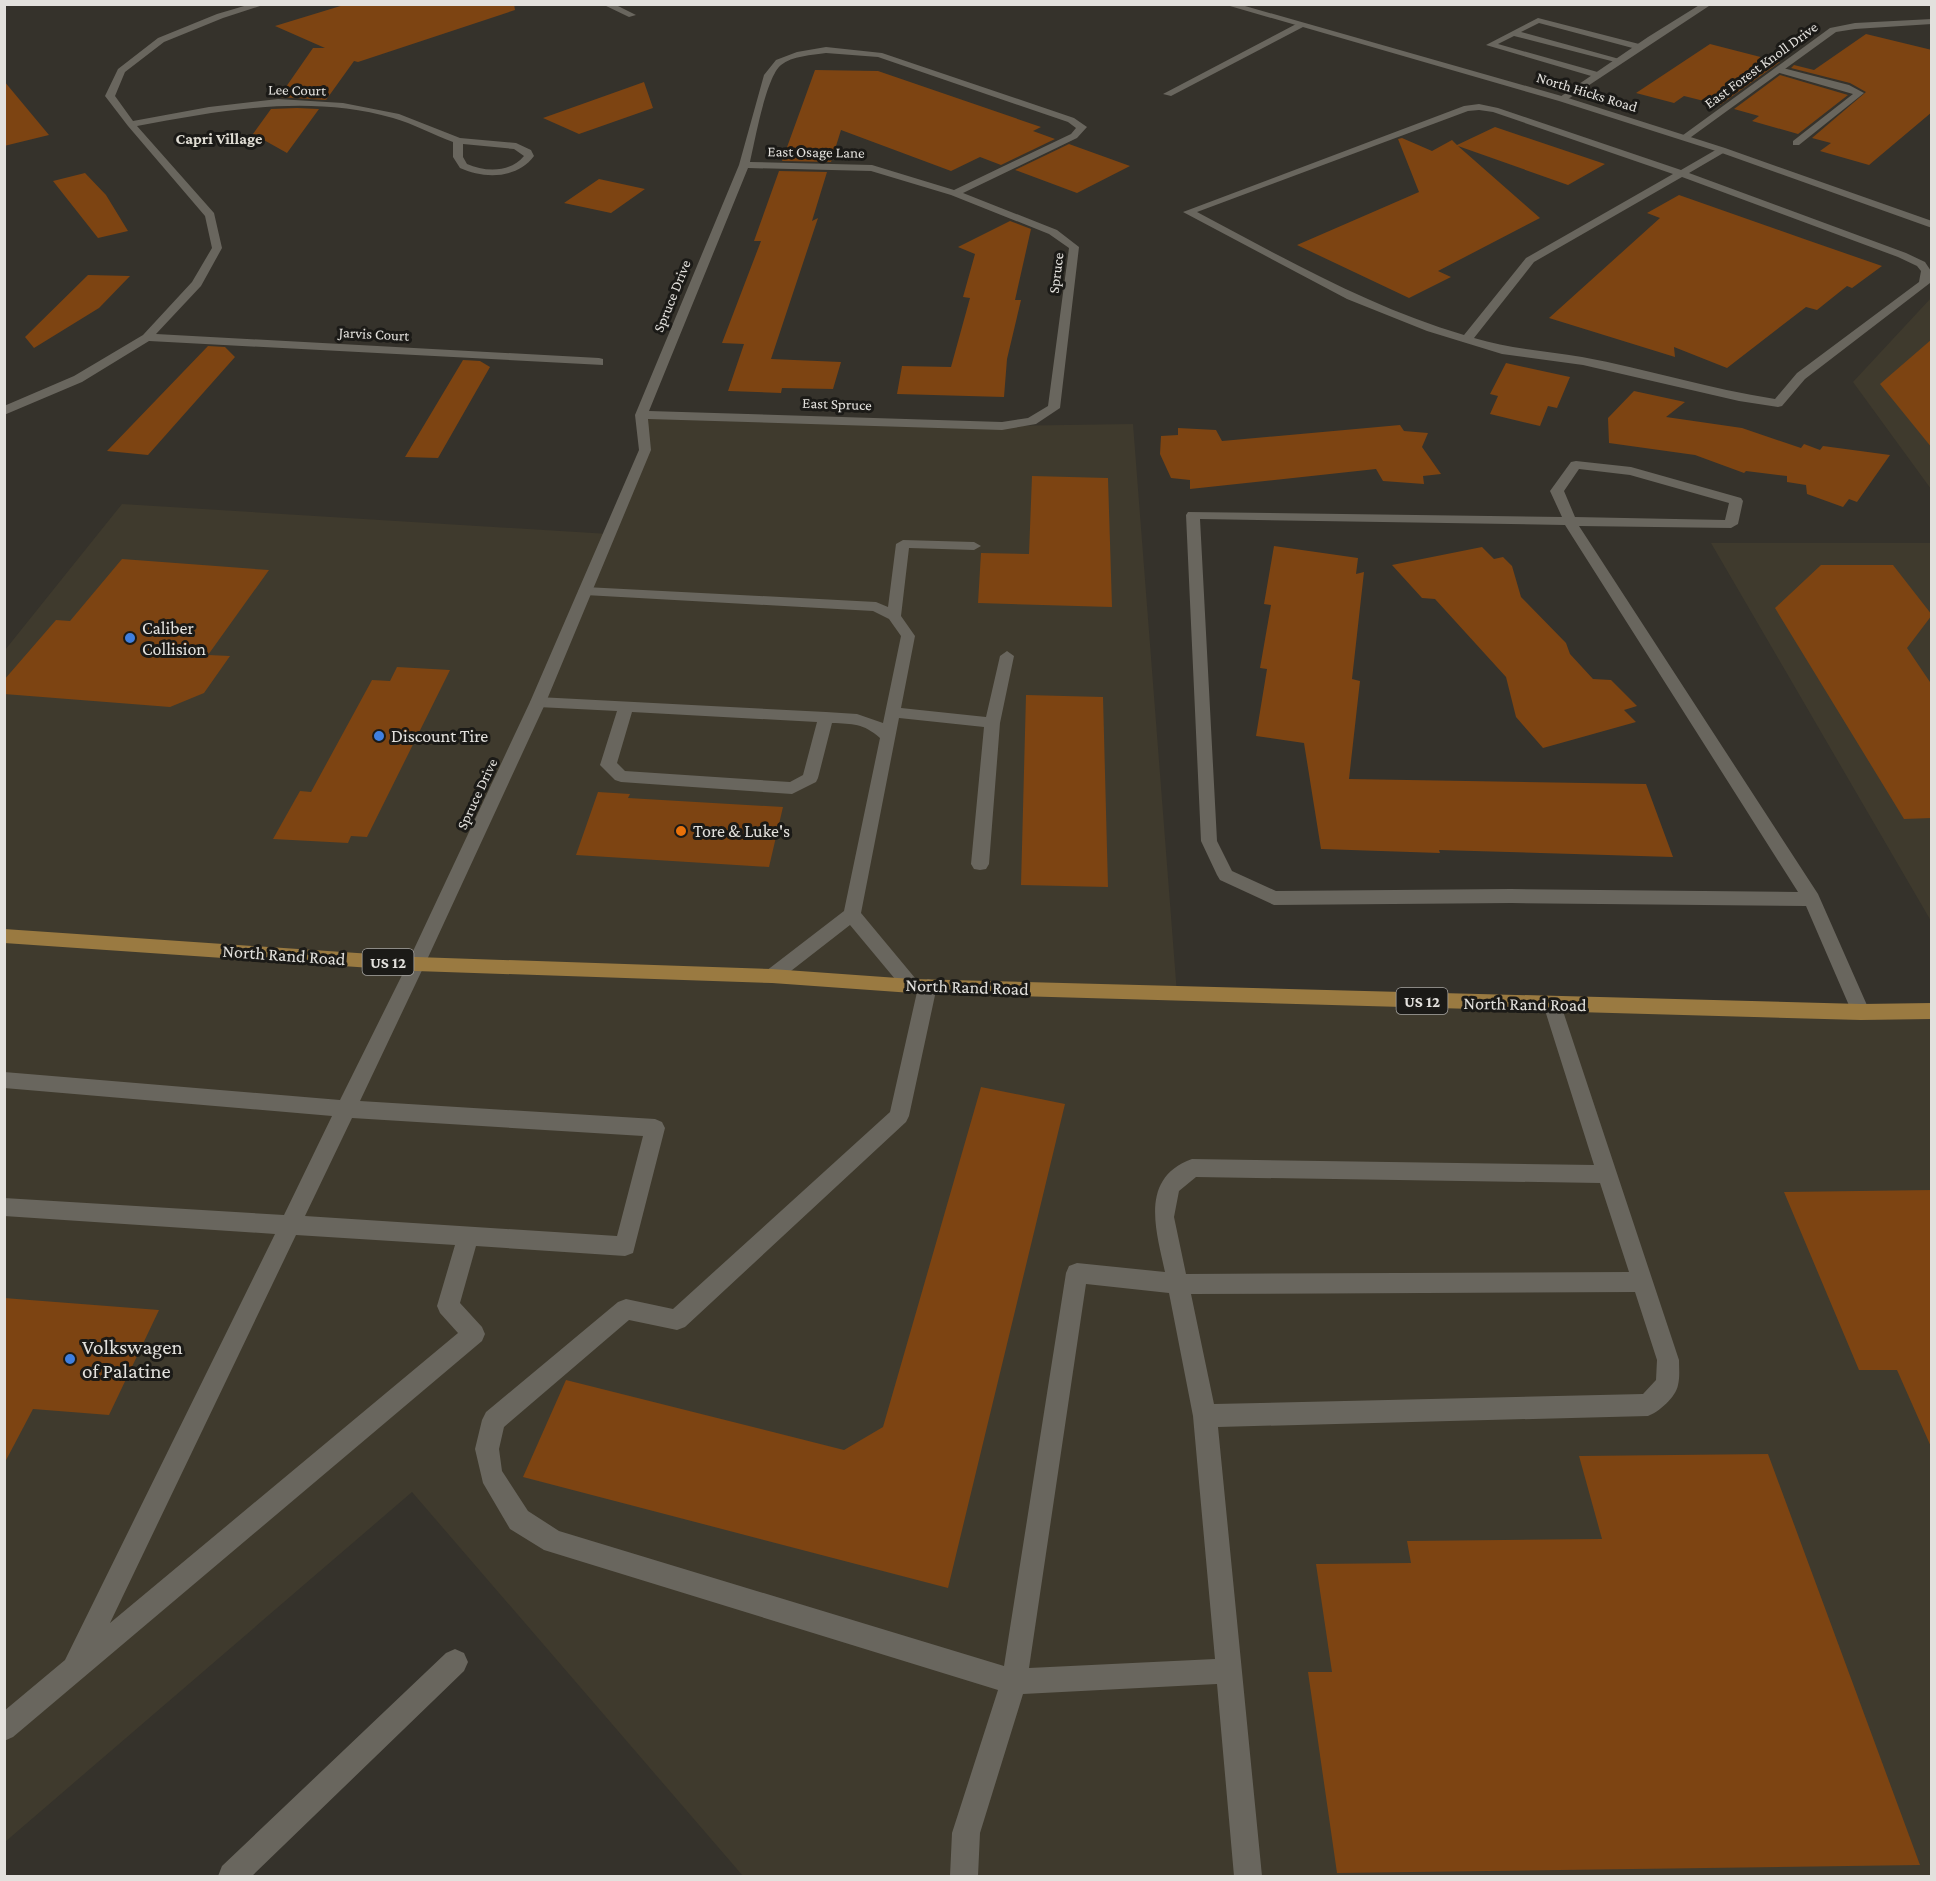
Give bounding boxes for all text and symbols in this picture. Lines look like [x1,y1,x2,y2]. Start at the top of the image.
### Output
street label: East Forest Knoll Drive [1701,18,1821,111]
street label: North Hicks Road [1535,69,1639,115]
street label: Lee Court [268,81,327,99]
district label: Capri Village [176,130,263,147]
street label: East Osage Lane [767,143,865,162]
street label: Spruce [1046,251,1067,294]
street label: Spruce Drive [650,257,695,335]
street label: Jarvis Court [336,324,411,345]
street label: East Spruce [802,395,872,414]
place label: Caliber Collision [142,618,206,659]
marker: Caliber Collision [123,631,137,645]
place label: Discount Tire [391,726,488,746]
marker: Discount Tire [372,729,386,743]
street label: Spruce Drive [454,756,501,832]
place label: Tore & Luke's [693,821,790,841]
marker: Tore & Luke's [674,824,688,838]
street label: North Rand Road [222,941,347,969]
road number: US 12 [362,949,414,975]
street label: North Rand Road [905,975,1029,999]
road number: US 12 [1396,988,1448,1014]
street label: North Rand Road [1463,993,1587,1015]
place label: Volkswagen of Palatine [82,1335,183,1383]
marker: Volkswagen of Palatine [63,1352,77,1366]

